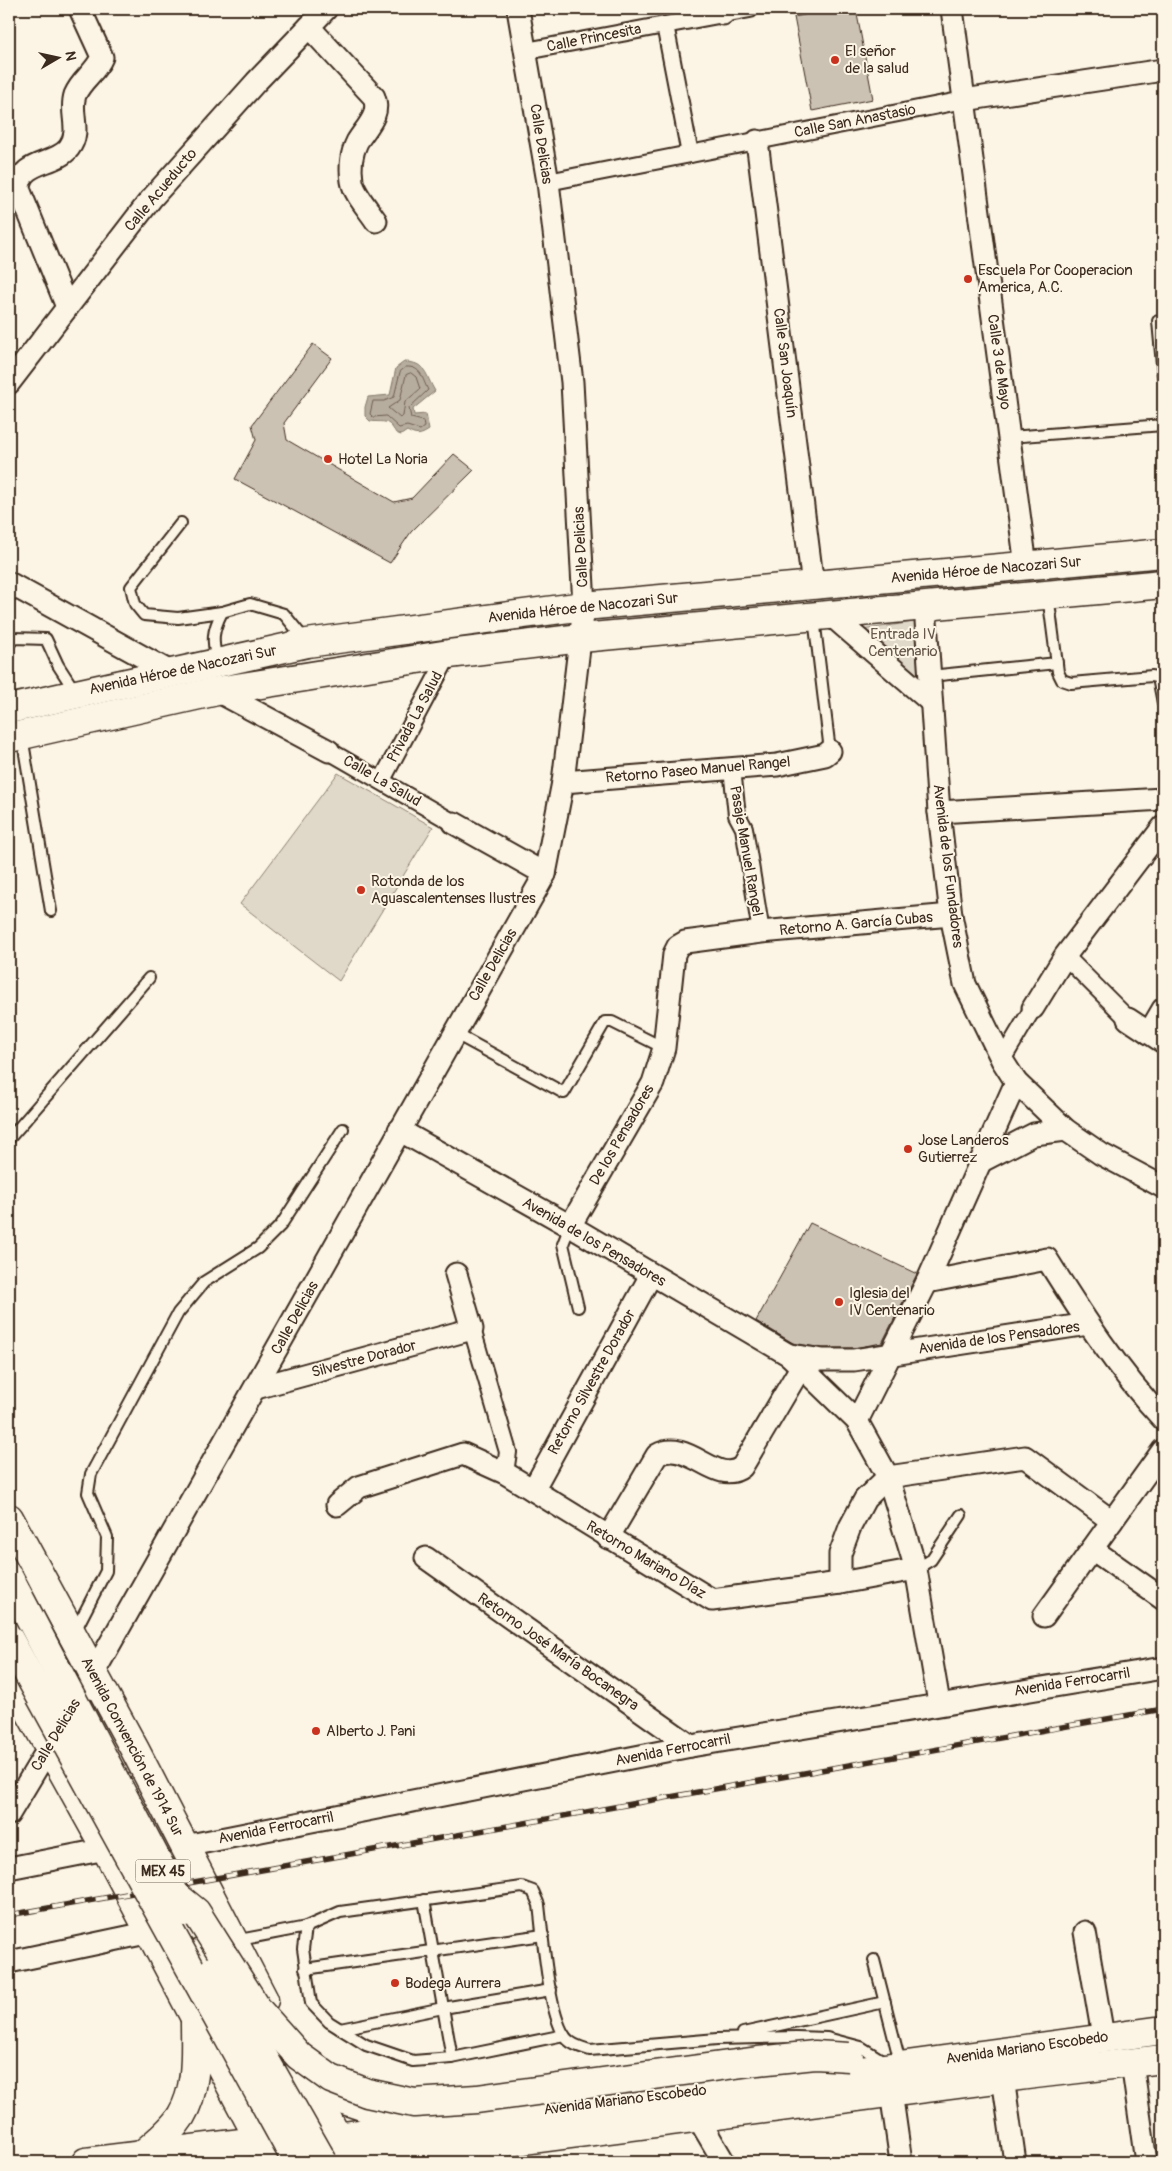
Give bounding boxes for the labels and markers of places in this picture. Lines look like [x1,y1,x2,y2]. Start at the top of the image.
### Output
place label: El señor de la salud [845,42,909,78]
marker: El señor de la salud [829,54,841,66]
place label: Escuela Por Cooperacion America, A.C. [978,261,1133,297]
marker: Escuela Por Cooperacion America, A.C. [962,273,974,285]
place label: Hotel La Noria [338,450,428,469]
marker: Hotel La Noria [322,453,334,465]
place label: Rotonda de los Aguascalentenses Ilustres [371,872,536,908]
marker: Rotonda de los Aguascalentenses Ilustres [355,884,367,896]
place label: Jose Landeros Gutierrez [918,1131,1009,1167]
marker: Jose Landeros Gutierrez [902,1143,914,1155]
place label: Iglesia del IV Centenario [849,1284,935,1320]
marker: Iglesia del IV Centenario [833,1296,845,1308]
place label: Alberto J. Pani [326,1722,415,1741]
marker: Alberto J. Pani [310,1725,322,1737]
place label: Bodega Aurrera [405,1974,501,1993]
marker: Bodega Aurrera [389,1977,401,1989]

